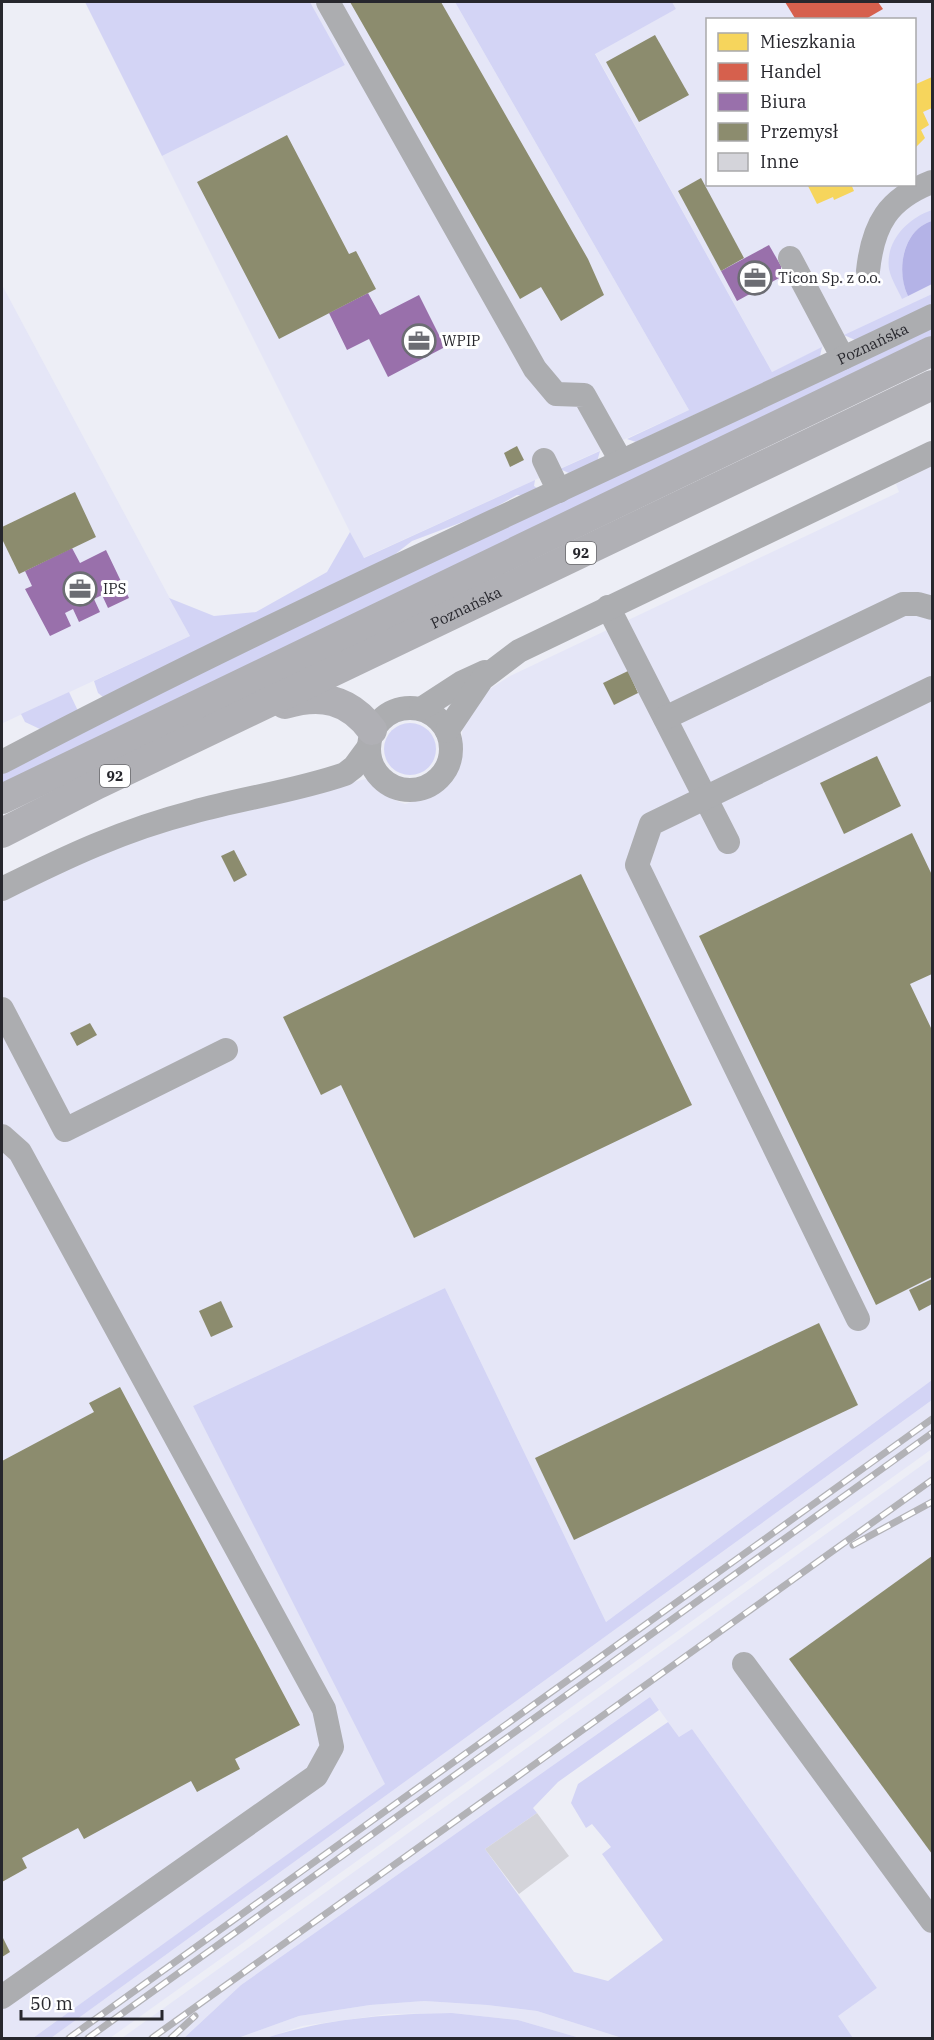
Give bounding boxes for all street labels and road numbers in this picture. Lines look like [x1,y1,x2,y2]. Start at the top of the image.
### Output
street label: Poznańska [834,319,911,369]
road number: 92 [566,542,596,564]
street label: Poznańska [427,582,505,632]
road number: 92 [100,765,130,787]

